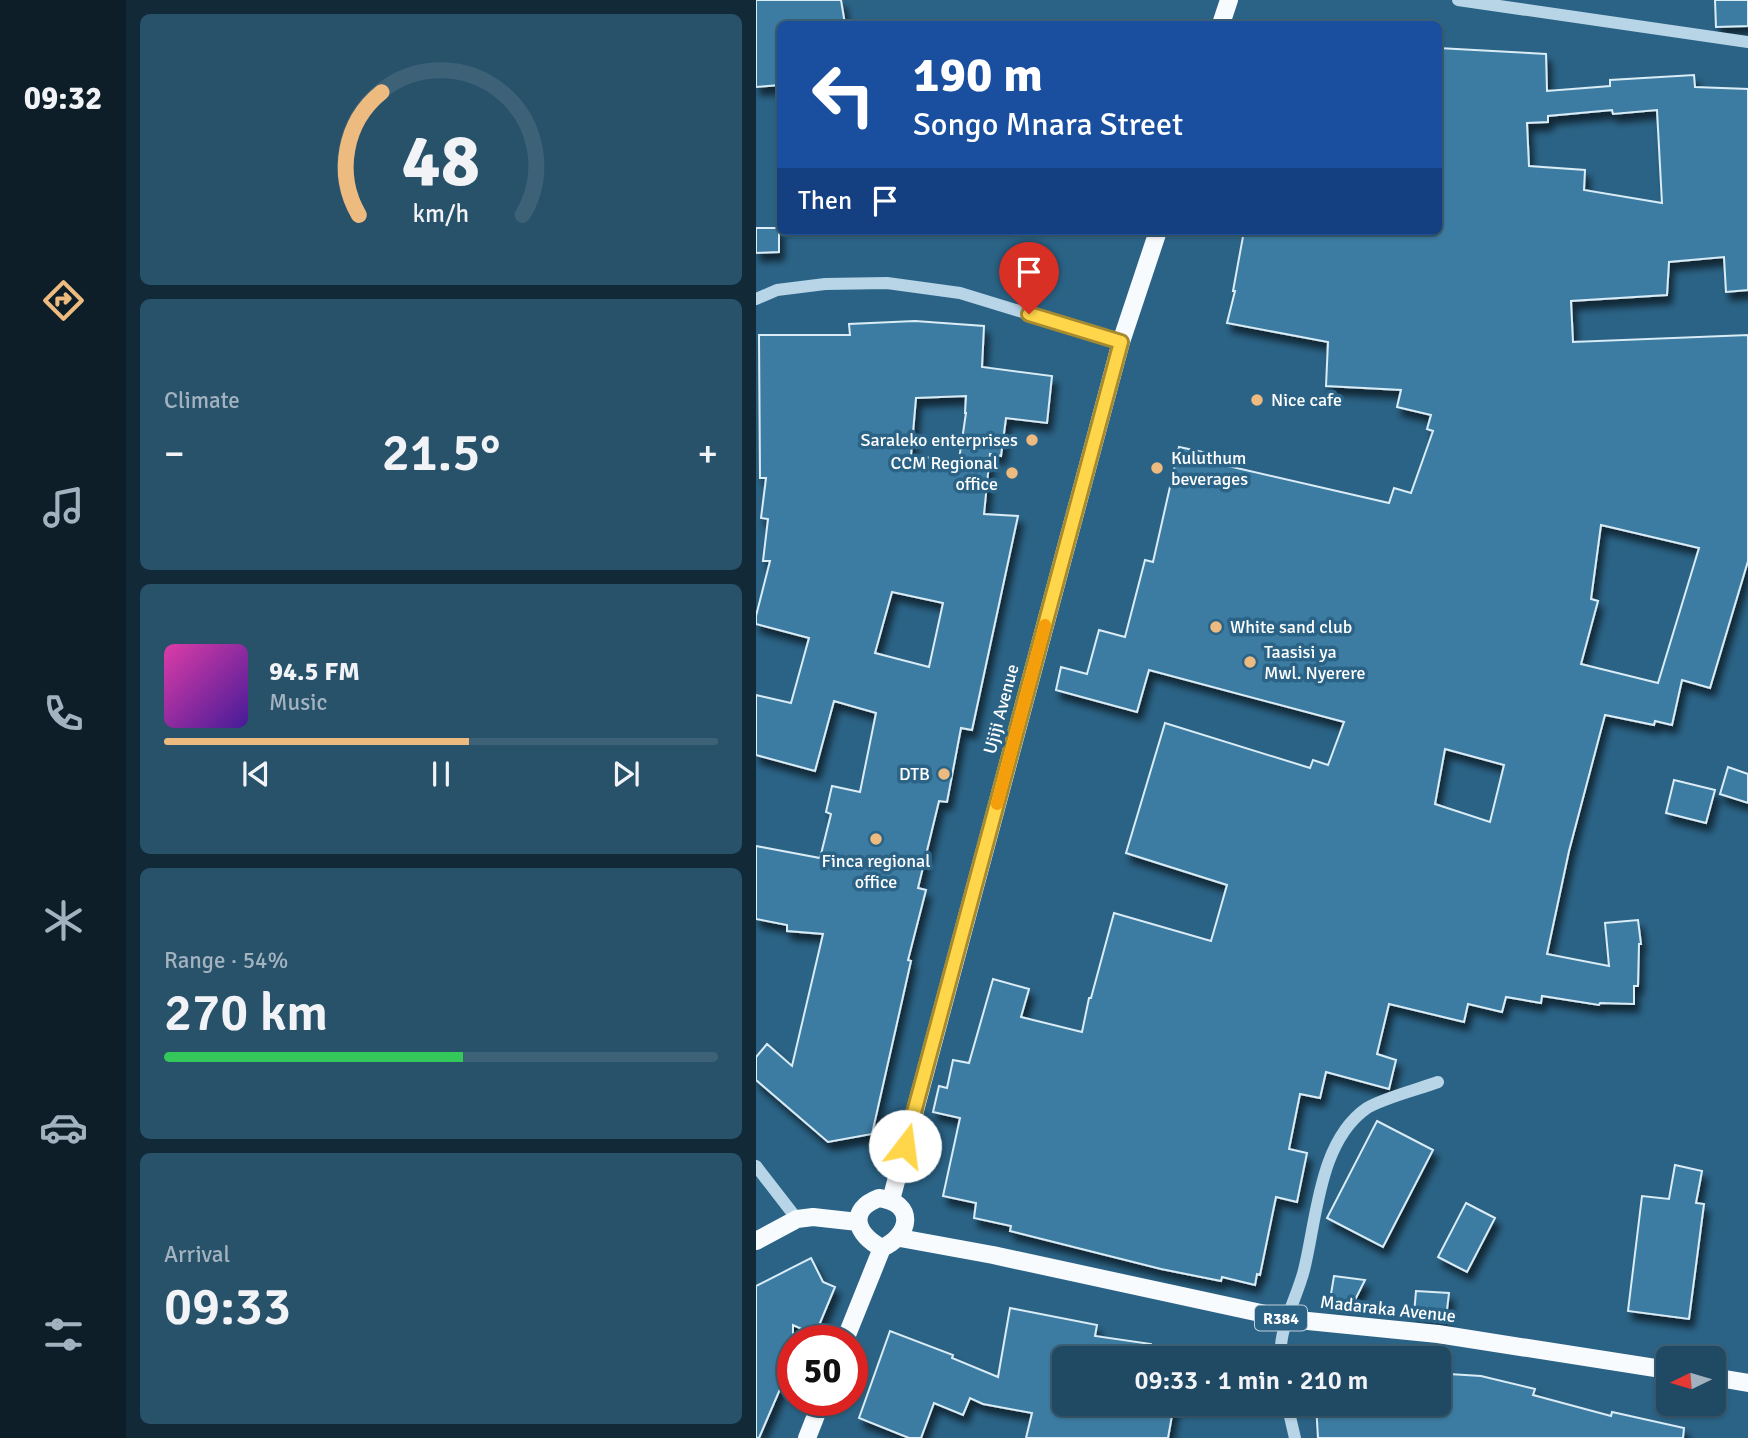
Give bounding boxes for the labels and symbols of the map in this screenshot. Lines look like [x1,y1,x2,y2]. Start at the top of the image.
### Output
pin [999,242,1059,314]
place label: Nice cafe [1271,389,1342,411]
marker: Nice cafe [1249,392,1265,408]
place label: Saraleko enterprises [860,429,1018,451]
marker: Saraleko enterprises [1024,432,1040,448]
place label: Kuluthum beverages [1171,447,1248,490]
place label: CCM Regional office [890,452,998,495]
marker: Kuluthum beverages [1149,460,1165,476]
marker: CCM Regional office [1004,465,1020,481]
place label: White sand club [1230,616,1352,638]
marker: White sand club [1208,619,1224,635]
place label: Taasisi ya Mwl. Nyerere [1264,641,1366,684]
marker: Taasisi ya Mwl. Nyerere [1242,654,1258,670]
street label: Ujiji Avenue [978,662,1024,756]
place label: DTB [899,763,930,785]
marker: DTB [936,766,952,782]
marker: Finca regional office [868,831,884,847]
place label: Finca regional office [822,850,930,893]
position arrow [868,1109,942,1183]
street label: Madaraka Avenue [1319,1291,1457,1327]
road number: R384 [1255,1306,1307,1330]
speed limit sign: 50 [777,1325,868,1416]
north arrow [1656,1346,1726,1416]

